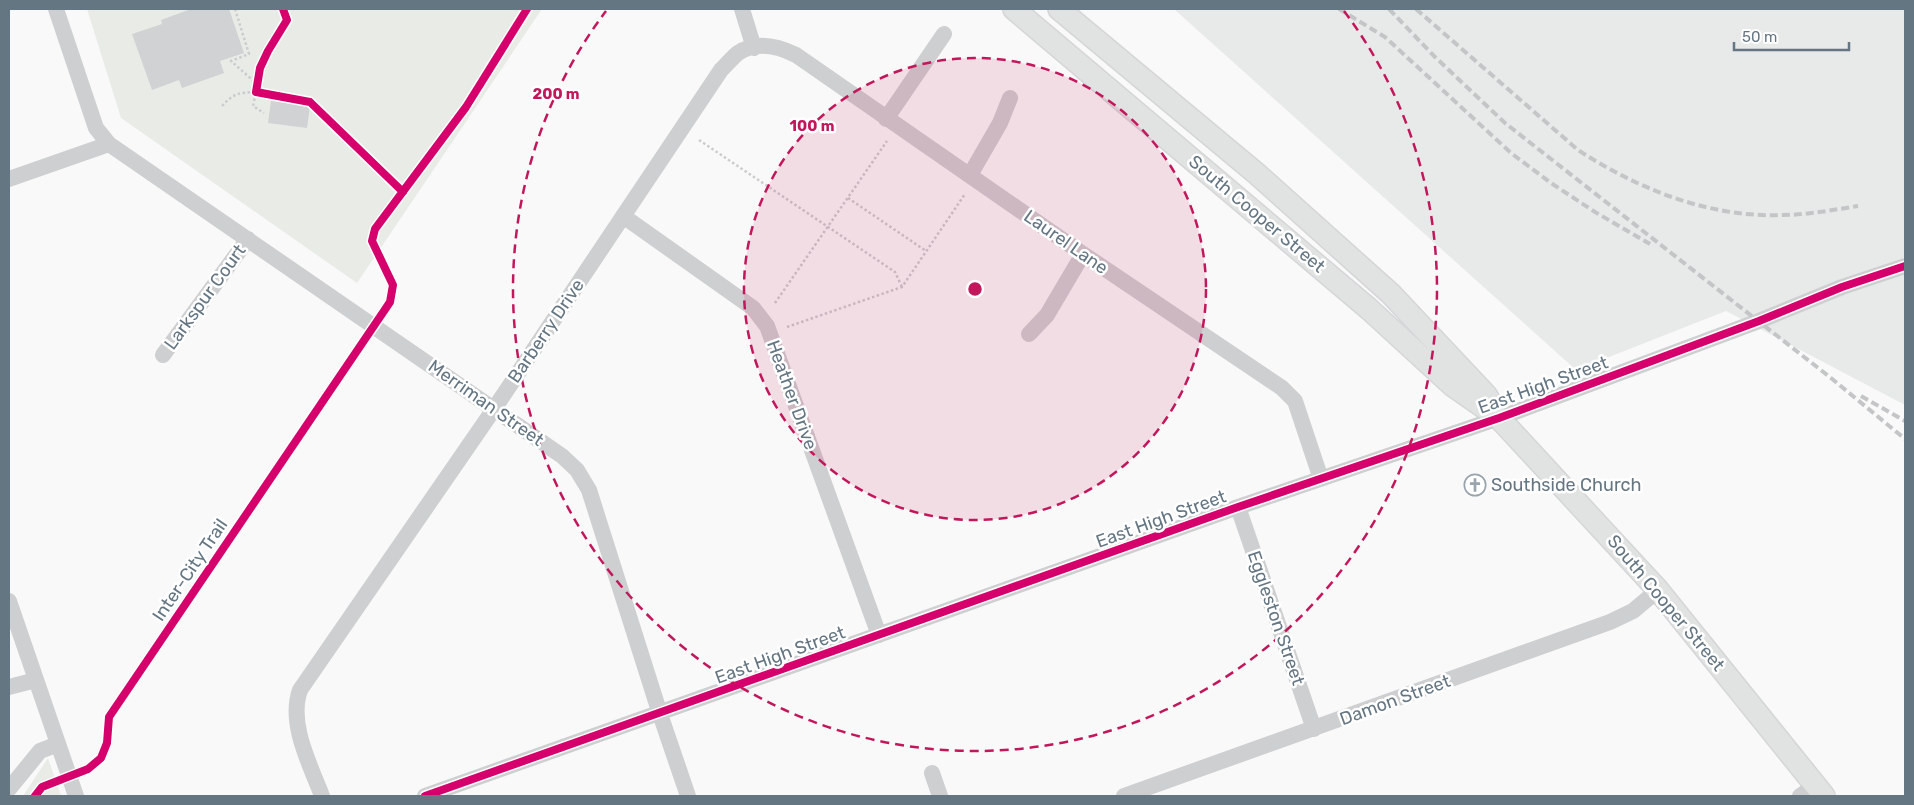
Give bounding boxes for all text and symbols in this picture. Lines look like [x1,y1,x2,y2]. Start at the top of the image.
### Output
scale bar [1734,20,1849,52]
text: 50 m [1742,28,1777,46]
text: 200 m [532,85,580,103]
text: 100 m [790,117,834,135]
street label: South Cooper Street [1184,151,1330,277]
street label: Laurel Lane [1020,205,1112,279]
street label: Larkspur Court [159,240,251,354]
street label: Barberry Drive [503,275,589,387]
centre of rings [966,280,984,298]
street label: Heather Drive [762,337,822,453]
street label: East High Street [1475,351,1611,419]
street label: Merriman Street [424,355,548,451]
church icon: Southside Church [1463,473,1487,497]
place label: Southside Church [1491,474,1641,496]
street label: East High Street [1093,485,1229,553]
street label: Inter-City Trail [148,515,232,625]
street label: South Cooper Street [1603,530,1729,676]
street label: Eggleston Street [1243,548,1309,688]
street label: East High Street [712,621,848,689]
street label: Damon Street [1337,670,1453,730]

